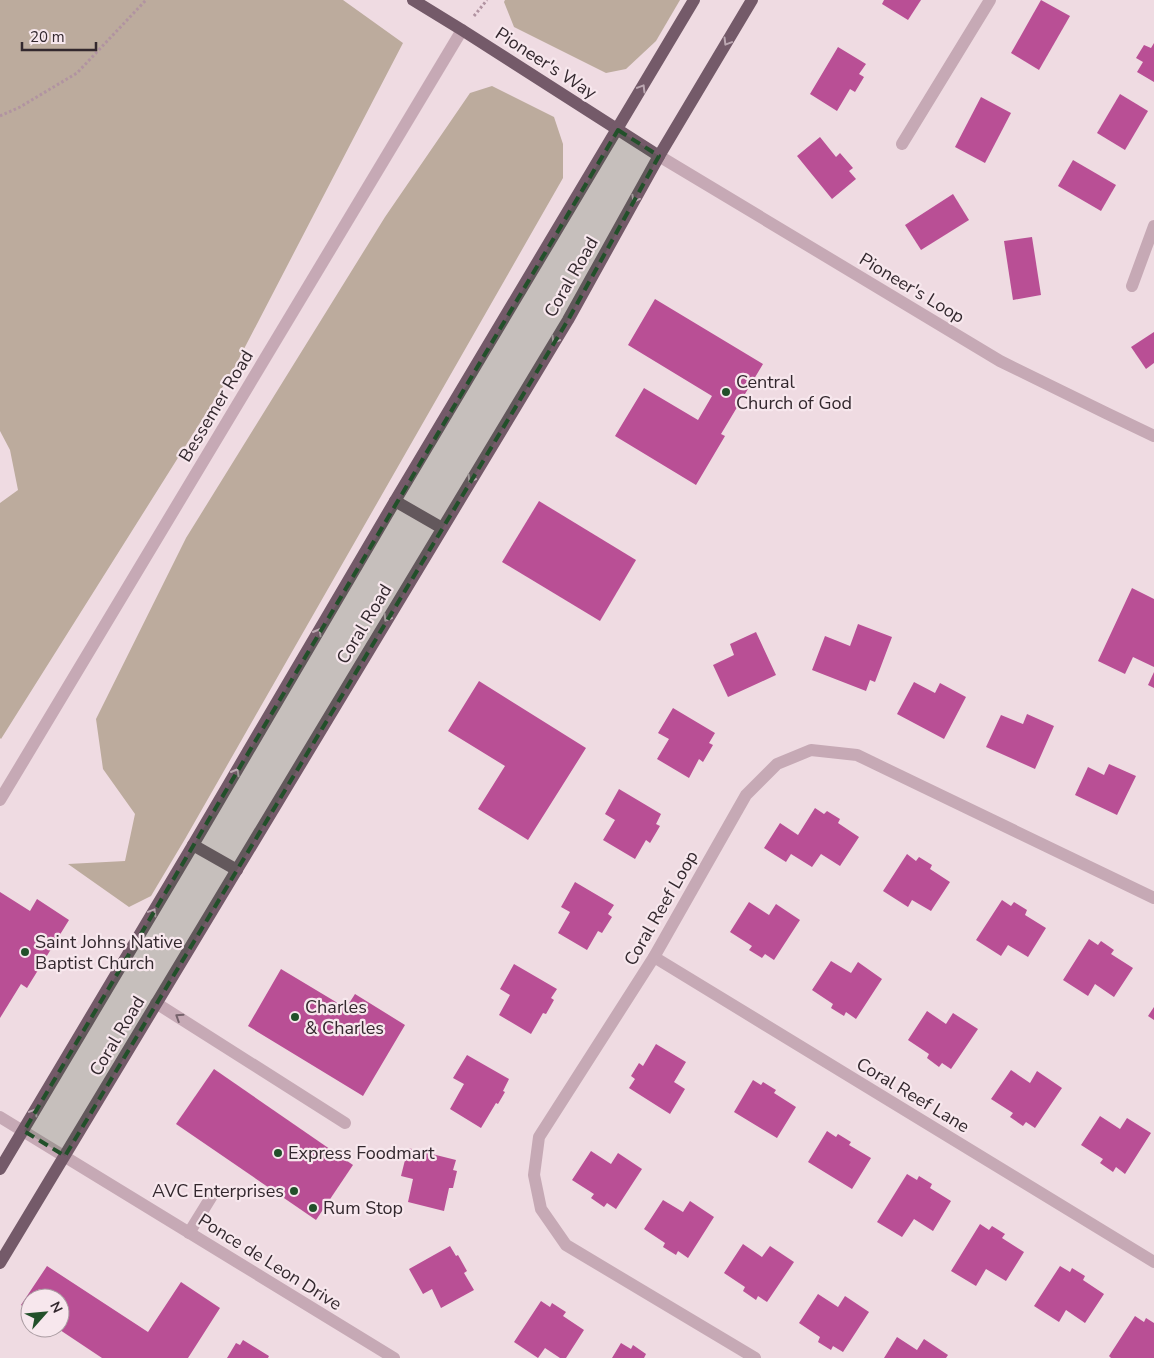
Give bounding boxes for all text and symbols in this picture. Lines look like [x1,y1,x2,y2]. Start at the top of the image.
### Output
scale bar [22,20,96,52]
street label: Pioneer's Way [491,21,602,105]
text: 20 m [30,27,65,47]
one-way arrow [723,36,733,45]
one-way arrow [636,85,646,94]
one-way arrow [632,193,642,202]
street label: Coral Road [538,232,604,322]
street label: Pioneer's Loop [855,247,969,329]
one-way arrow [552,335,562,344]
street label: Bessemer Road [173,346,259,466]
place label: Central Church of God [736,370,852,415]
marker: Central Church of God [720,386,732,398]
one-way arrow [468,474,478,483]
street label: Coral Road [331,580,397,668]
one-way arrow [384,613,394,622]
one-way arrow [311,628,321,637]
one-way arrow [229,769,239,778]
street label: Coral Reef Loop [618,846,704,970]
one-way arrow [146,908,156,917]
place label: Saint Johns Native Baptist Church [35,930,183,975]
marker: Saint Johns Native Baptist Church [19,946,31,958]
street label: Coral Road [84,992,150,1080]
place label: Charles & Charles [305,995,384,1040]
marker: Charles & Charles [289,1011,301,1023]
one-way arrow [175,1014,184,1024]
street label: Coral Reef Lane [852,1052,974,1138]
one-way arrow [28,1109,38,1118]
place label: Express Foodmart [288,1141,435,1165]
marker: Express Foodmart [272,1147,284,1159]
place label: AVC Enterprises [152,1179,284,1203]
marker: AVC Enterprises [288,1185,300,1197]
place label: Rum Stop [323,1196,403,1220]
marker: Rum Stop [307,1202,319,1214]
street label: Ponce de Leon Drive [194,1208,346,1316]
north arrow [20,1288,70,1338]
text: N [45,1298,67,1316]

